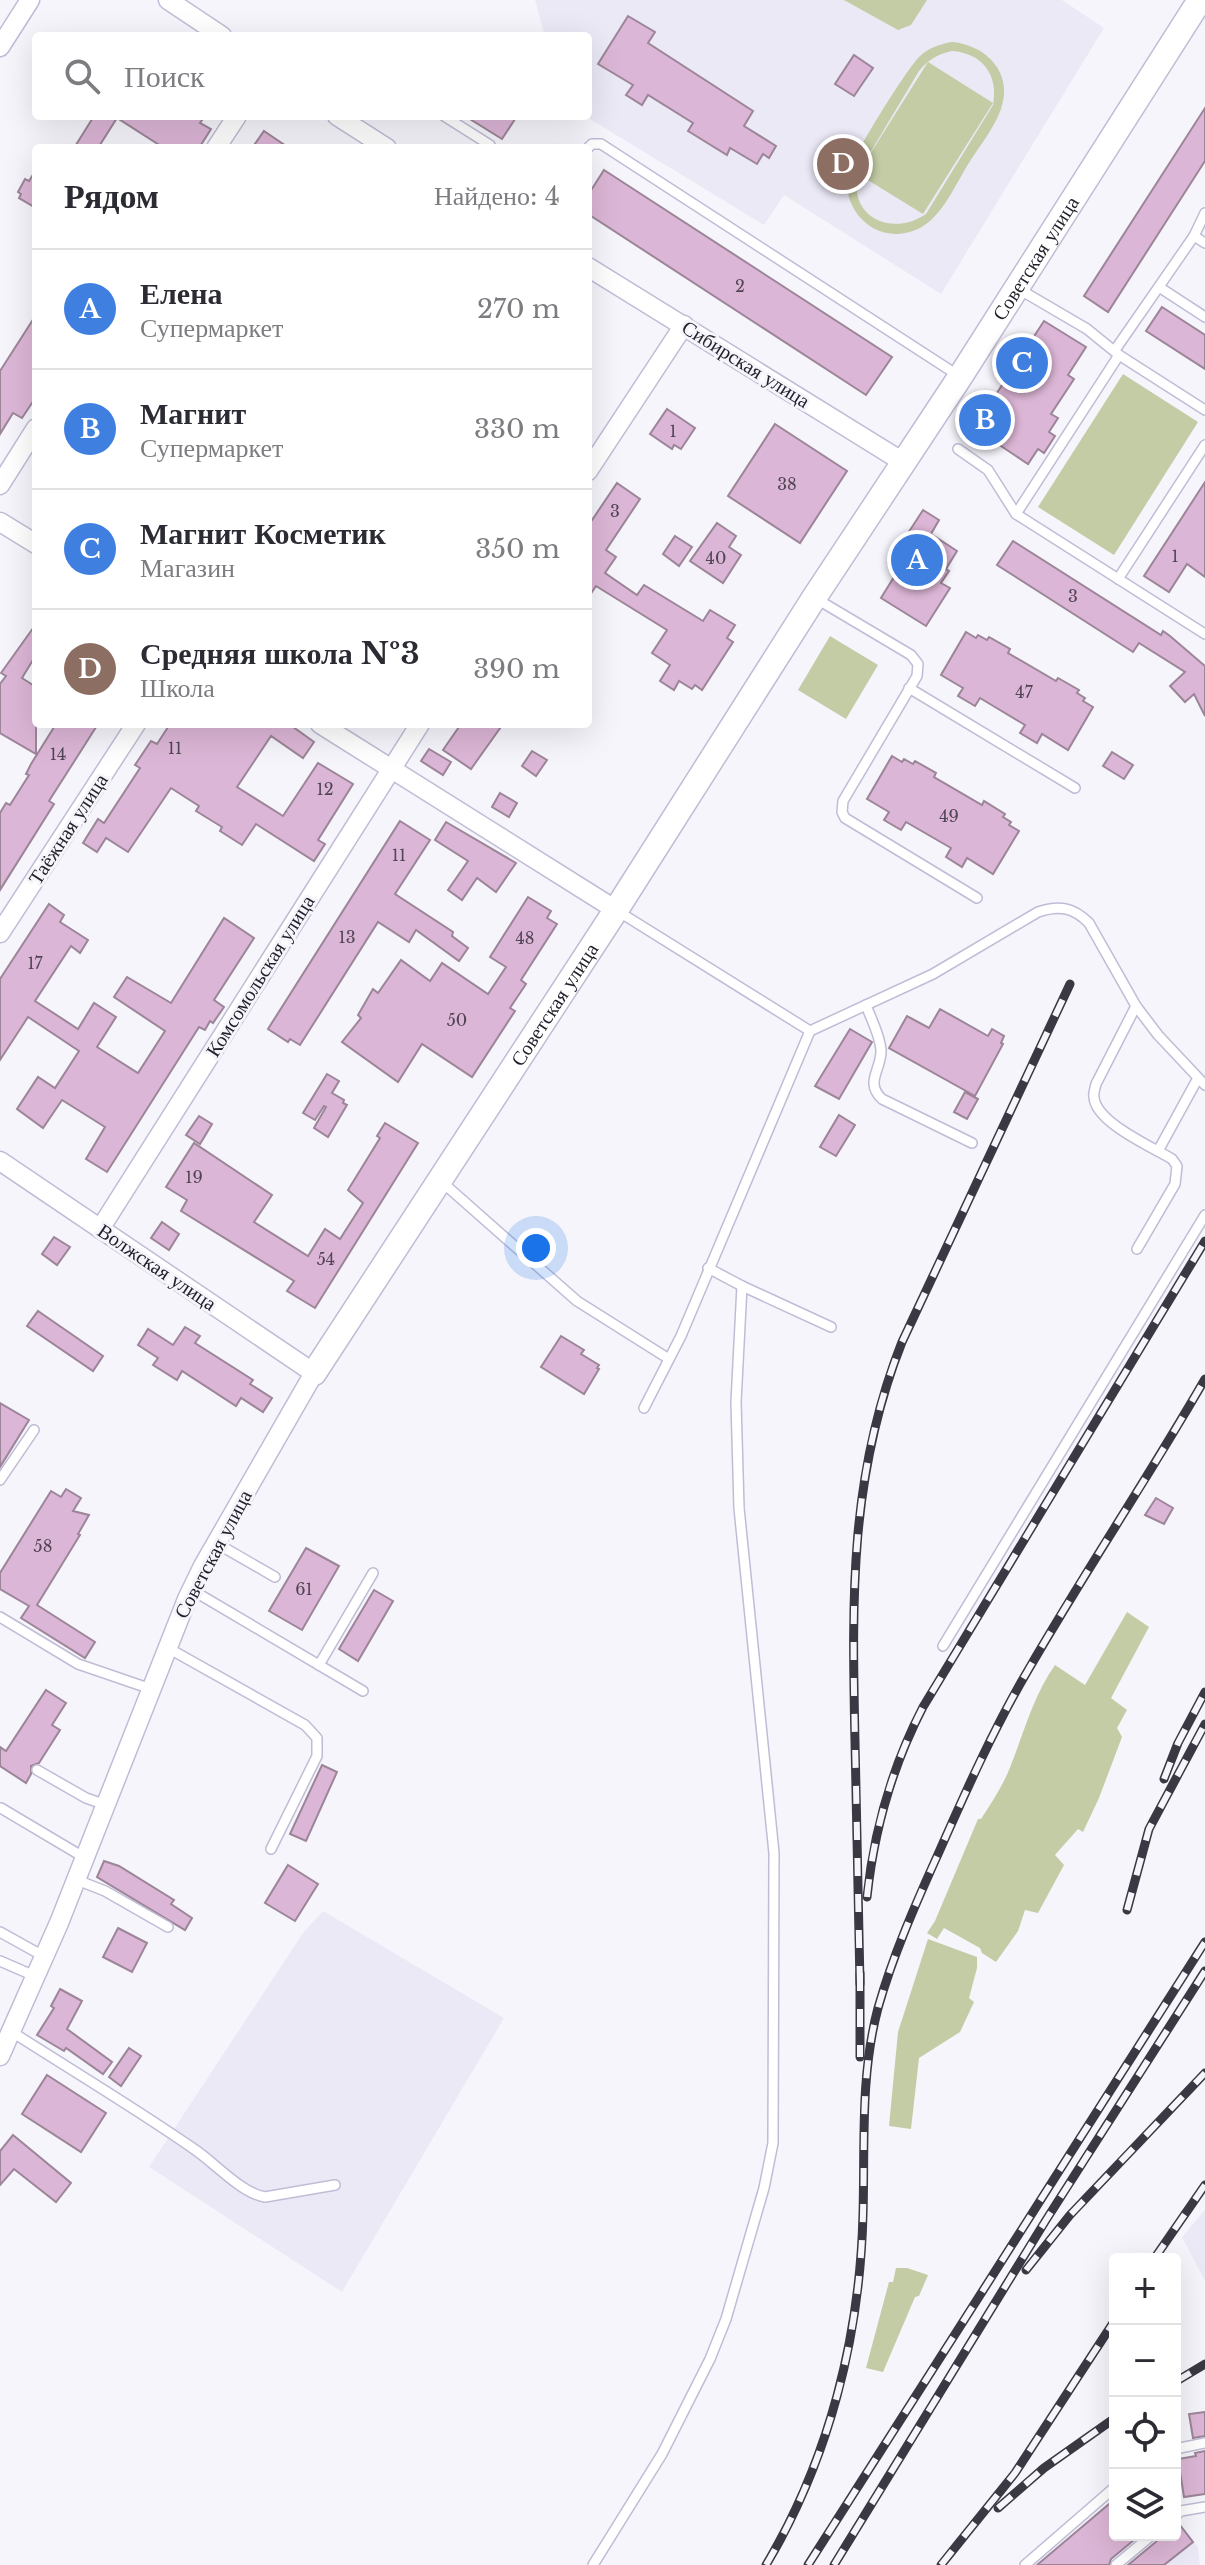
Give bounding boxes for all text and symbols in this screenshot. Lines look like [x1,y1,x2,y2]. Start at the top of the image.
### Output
search box [32,32,592,120]
icon: search [60,54,104,98]
text: Поиск [124,58,205,95]
pin: D [817,134,869,194]
text: Рядом [64,175,159,217]
text: Найдено: 4 [434,180,560,212]
street label: Советская улица [987,192,1084,325]
text: Елена [140,275,222,312]
house number: 2 [735,276,745,296]
text: A [79,293,101,325]
text: 270 m [477,293,560,325]
text: Супермаркет [140,312,283,344]
street label: Сибирская улица [678,315,815,413]
pin: C [996,333,1048,393]
pin: B [959,390,1011,450]
text: Магнит [140,395,246,432]
text: B [80,413,100,445]
text: 330 m [474,413,560,445]
house number: 1 [669,421,677,441]
text: Супермаркет [140,432,283,464]
house number: 38 [777,474,797,494]
house number: 3 [610,501,620,521]
text: Магнит Косметик [140,515,386,552]
pin: A [891,530,943,590]
text: C [79,533,101,565]
text: 350 m [475,533,560,565]
house number: 1 [1171,546,1179,566]
house number: 40 [706,548,726,568]
text: Магазин [140,552,235,584]
house number: 3 [1068,586,1078,606]
text: Средняя школа №3 [140,635,420,672]
text: D [78,653,102,685]
text: 390 m [473,653,560,685]
text: Школа [140,672,215,704]
house number: 47 [1015,682,1034,702]
house number: 11 [168,738,182,758]
house number: 14 [50,744,66,764]
street label: Таёжная улица [23,769,113,889]
house number: 12 [317,779,334,799]
house number: 49 [939,806,959,826]
house number: 11 [392,845,406,865]
street label: Комсомольская улица [201,891,320,1061]
house number: 13 [339,927,356,947]
house number: 48 [515,928,535,948]
street label: Советская улица [506,938,603,1071]
house number: 17 [27,953,44,973]
house number: 50 [447,1010,467,1030]
house number: 19 [185,1167,203,1187]
street label: Волжская улица [93,1218,221,1316]
your location [516,1228,556,1268]
house number: 54 [317,1249,335,1269]
street label: Советская улица [169,1486,257,1622]
house number: 58 [34,1536,52,1556]
house number: 61 [295,1579,313,1599]
map controls [1109,2253,1181,2541]
button: + [1109,2253,1181,2325]
button: − [1109,2325,1181,2397]
button: locate [1109,2397,1181,2469]
button: layers [1109,2469,1181,2541]

